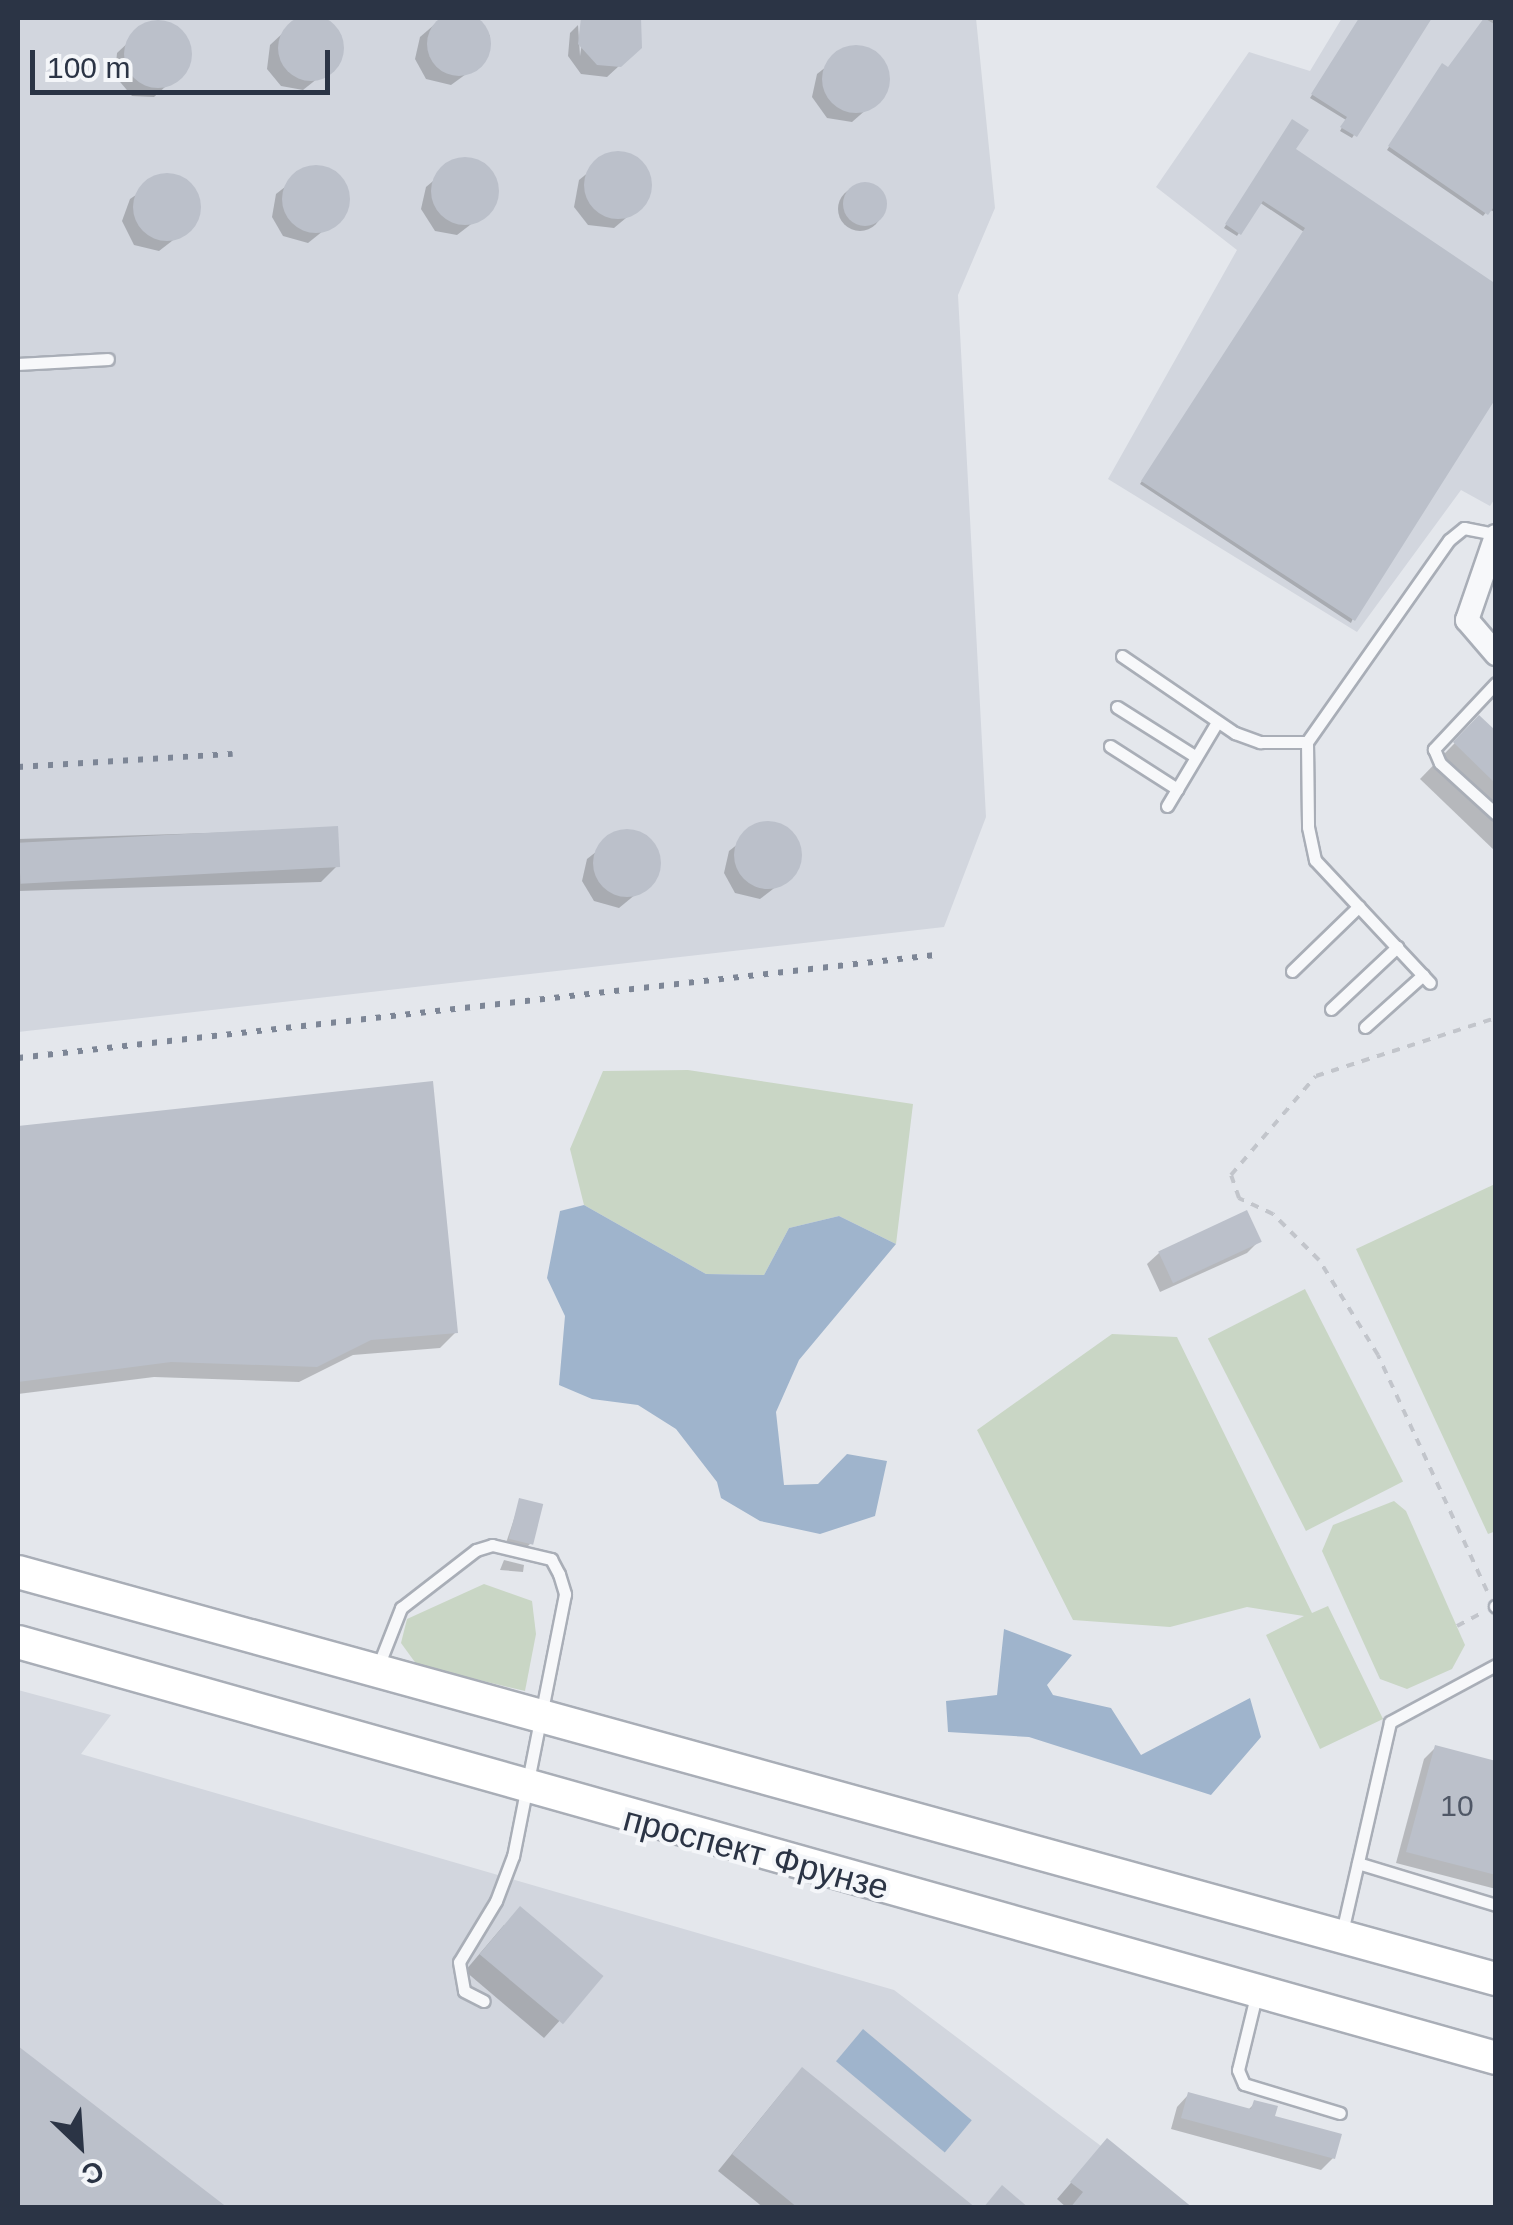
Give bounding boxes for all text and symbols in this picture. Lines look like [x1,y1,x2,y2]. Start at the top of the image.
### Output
scale bar [35,30,335,92]
text: 100 m [47,51,130,84]
house number: 10 [1440,1788,1474,1824]
street label: проспект Фрунзе [619,1797,893,1909]
north arrow [30,2095,130,2195]
text: С [77,2154,109,2191]

